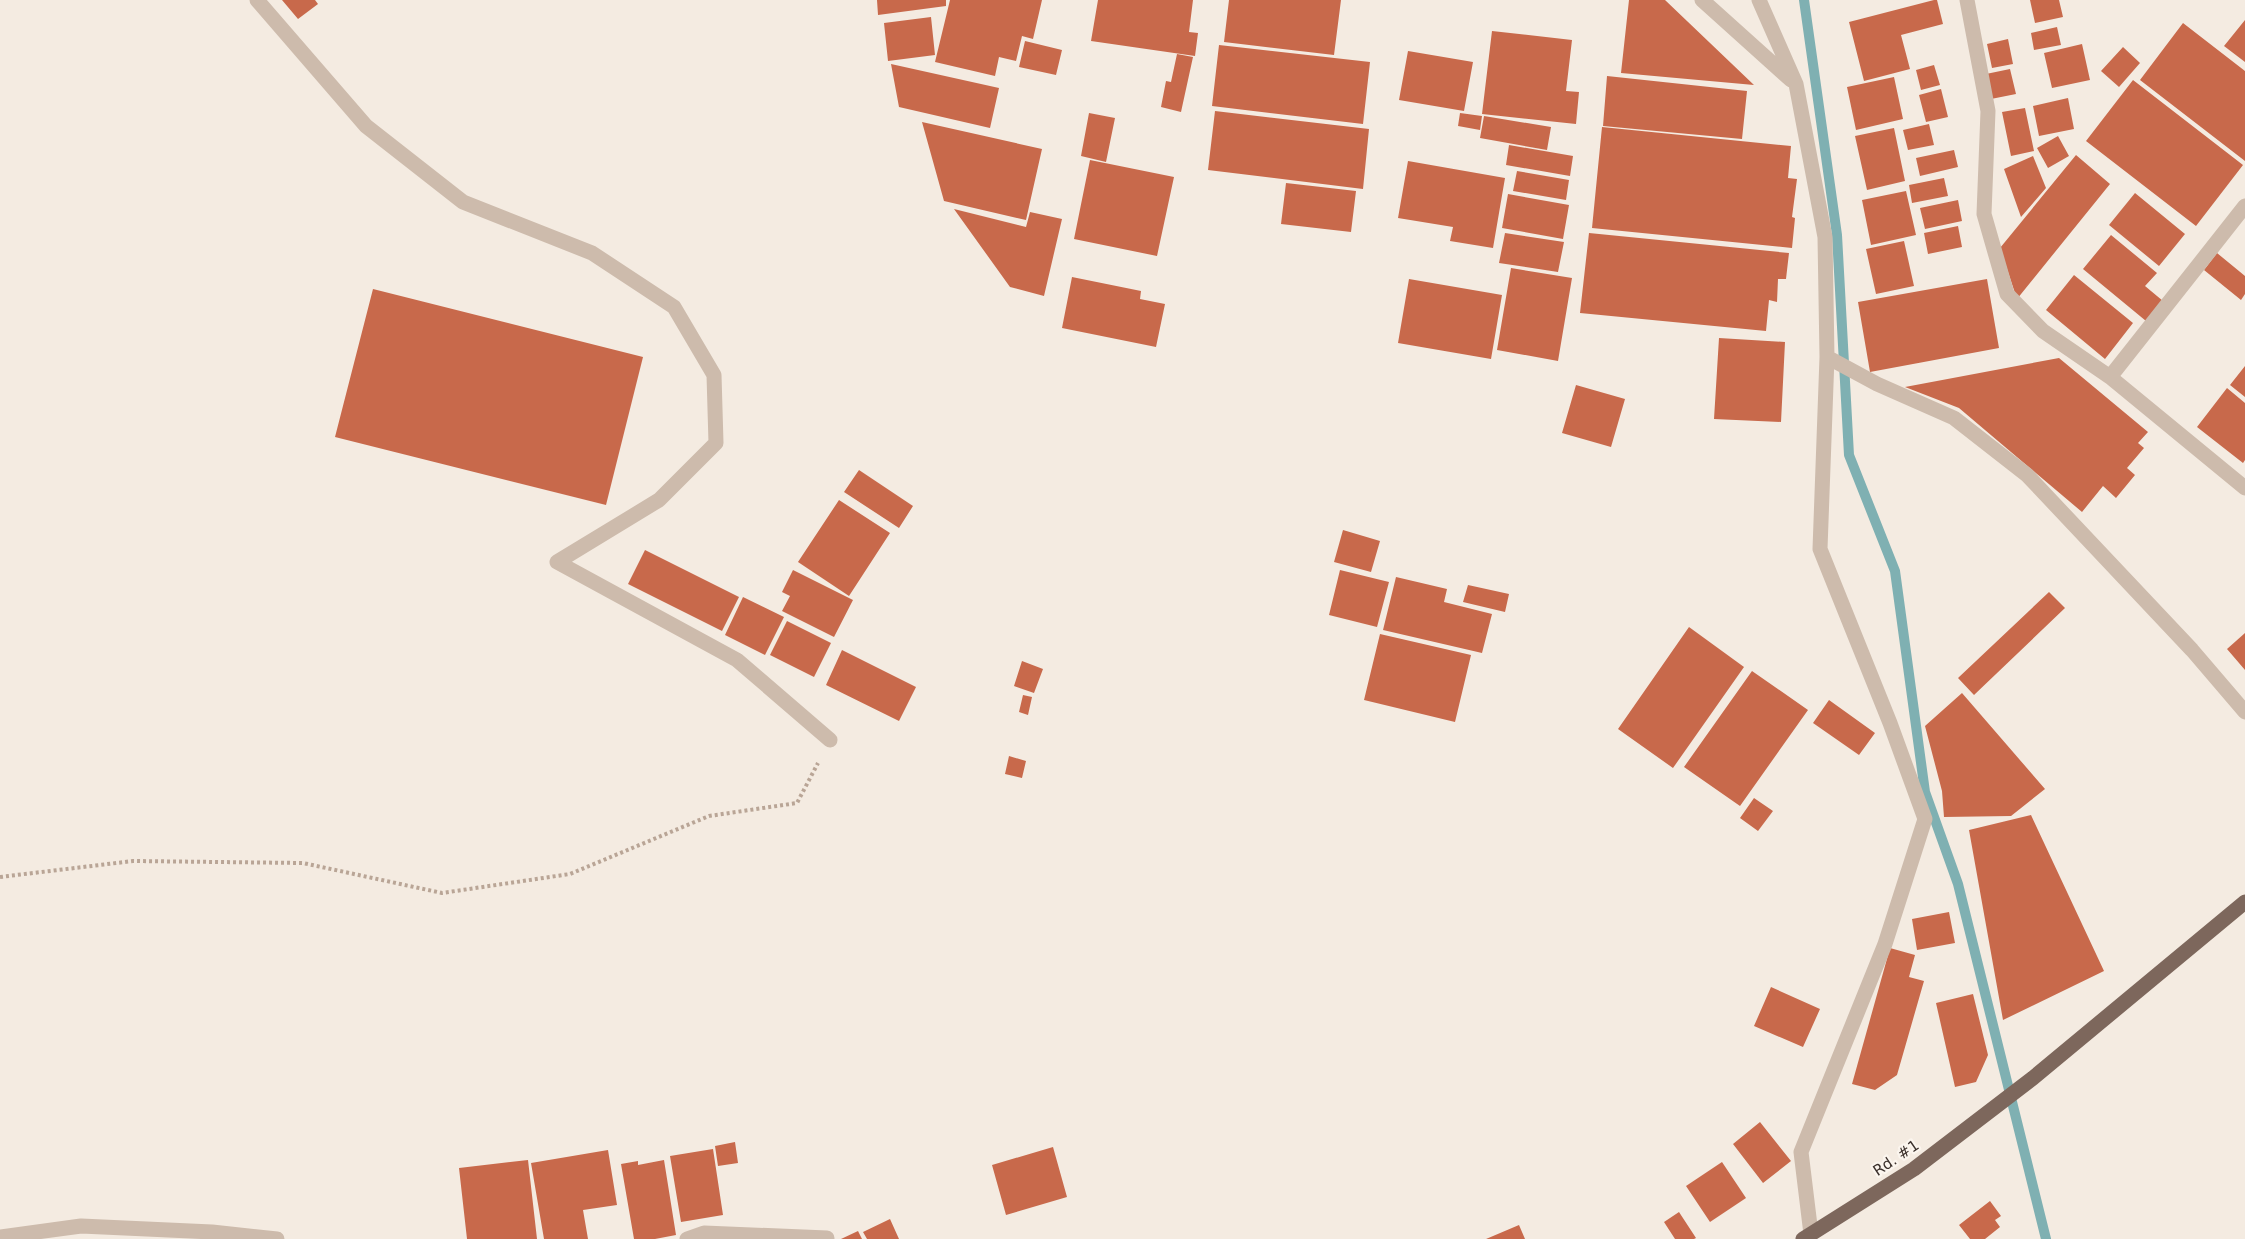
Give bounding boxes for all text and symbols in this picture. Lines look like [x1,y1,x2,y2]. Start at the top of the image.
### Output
street label: Rd. #1 [1870,1136,1922,1180]

